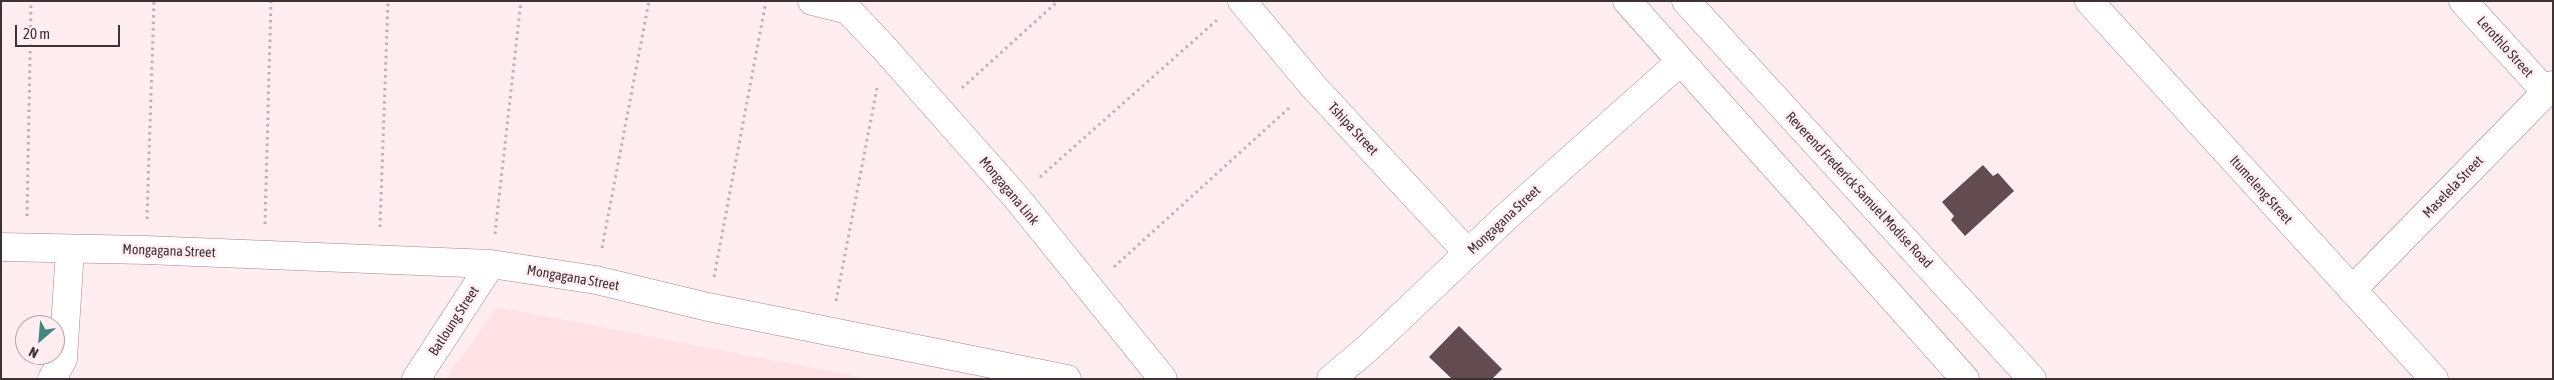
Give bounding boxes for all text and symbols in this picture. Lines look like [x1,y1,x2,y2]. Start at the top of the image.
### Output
street label: Lerothlo Street [2473,13,2537,81]
scale bar [18,15,122,47]
text: 20 m [23,25,50,42]
street label: Tshipa Street [1324,99,1382,159]
street label: Reverend Frederick Samuel Modise Road [1782,108,1936,272]
street label: Itumeleng Street [2226,152,2296,228]
street label: Maselela Street [2419,152,2487,222]
street label: Mongagana Link [976,153,1042,229]
street label: Mongagana Street [1464,182,1544,258]
street label: Mongagana Street [122,241,216,261]
street label: Mongagana Street [526,262,620,294]
street label: Batloung Street [425,283,483,359]
north arrow [15,315,65,365]
text: N [26,343,41,361]

